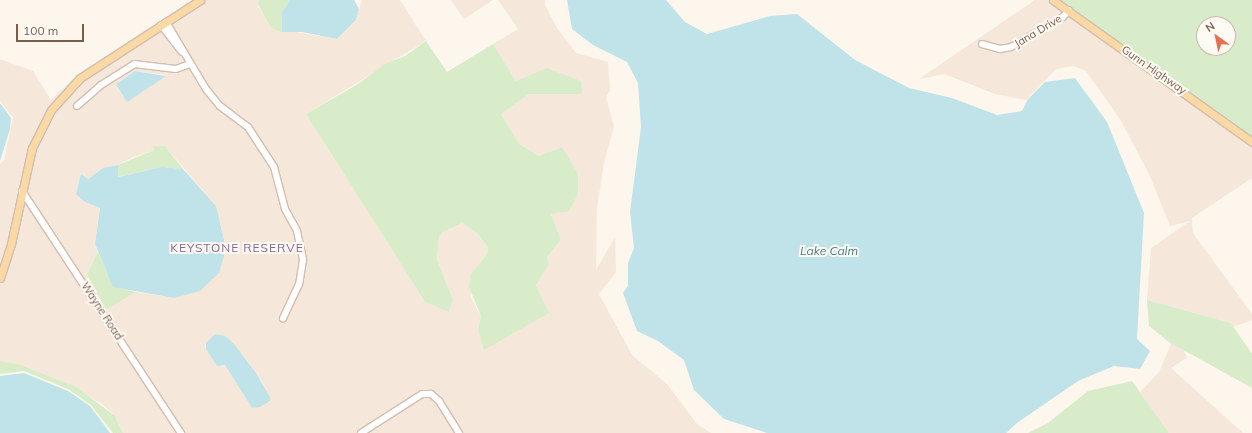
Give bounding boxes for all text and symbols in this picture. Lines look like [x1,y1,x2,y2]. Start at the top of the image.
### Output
street label: Jana Drive [1012,12,1064,50]
scale bar [18,16,86,42]
north arrow [1196,16,1236,56]
text: N [1203,19,1217,35]
text: 100 m [23,23,58,38]
street label: Gunn Highway [1119,43,1189,97]
district label: KEYSTONE RESERVE [170,241,304,255]
water label: Lake Calm [800,244,858,258]
street label: Wayne Road [78,280,126,342]

